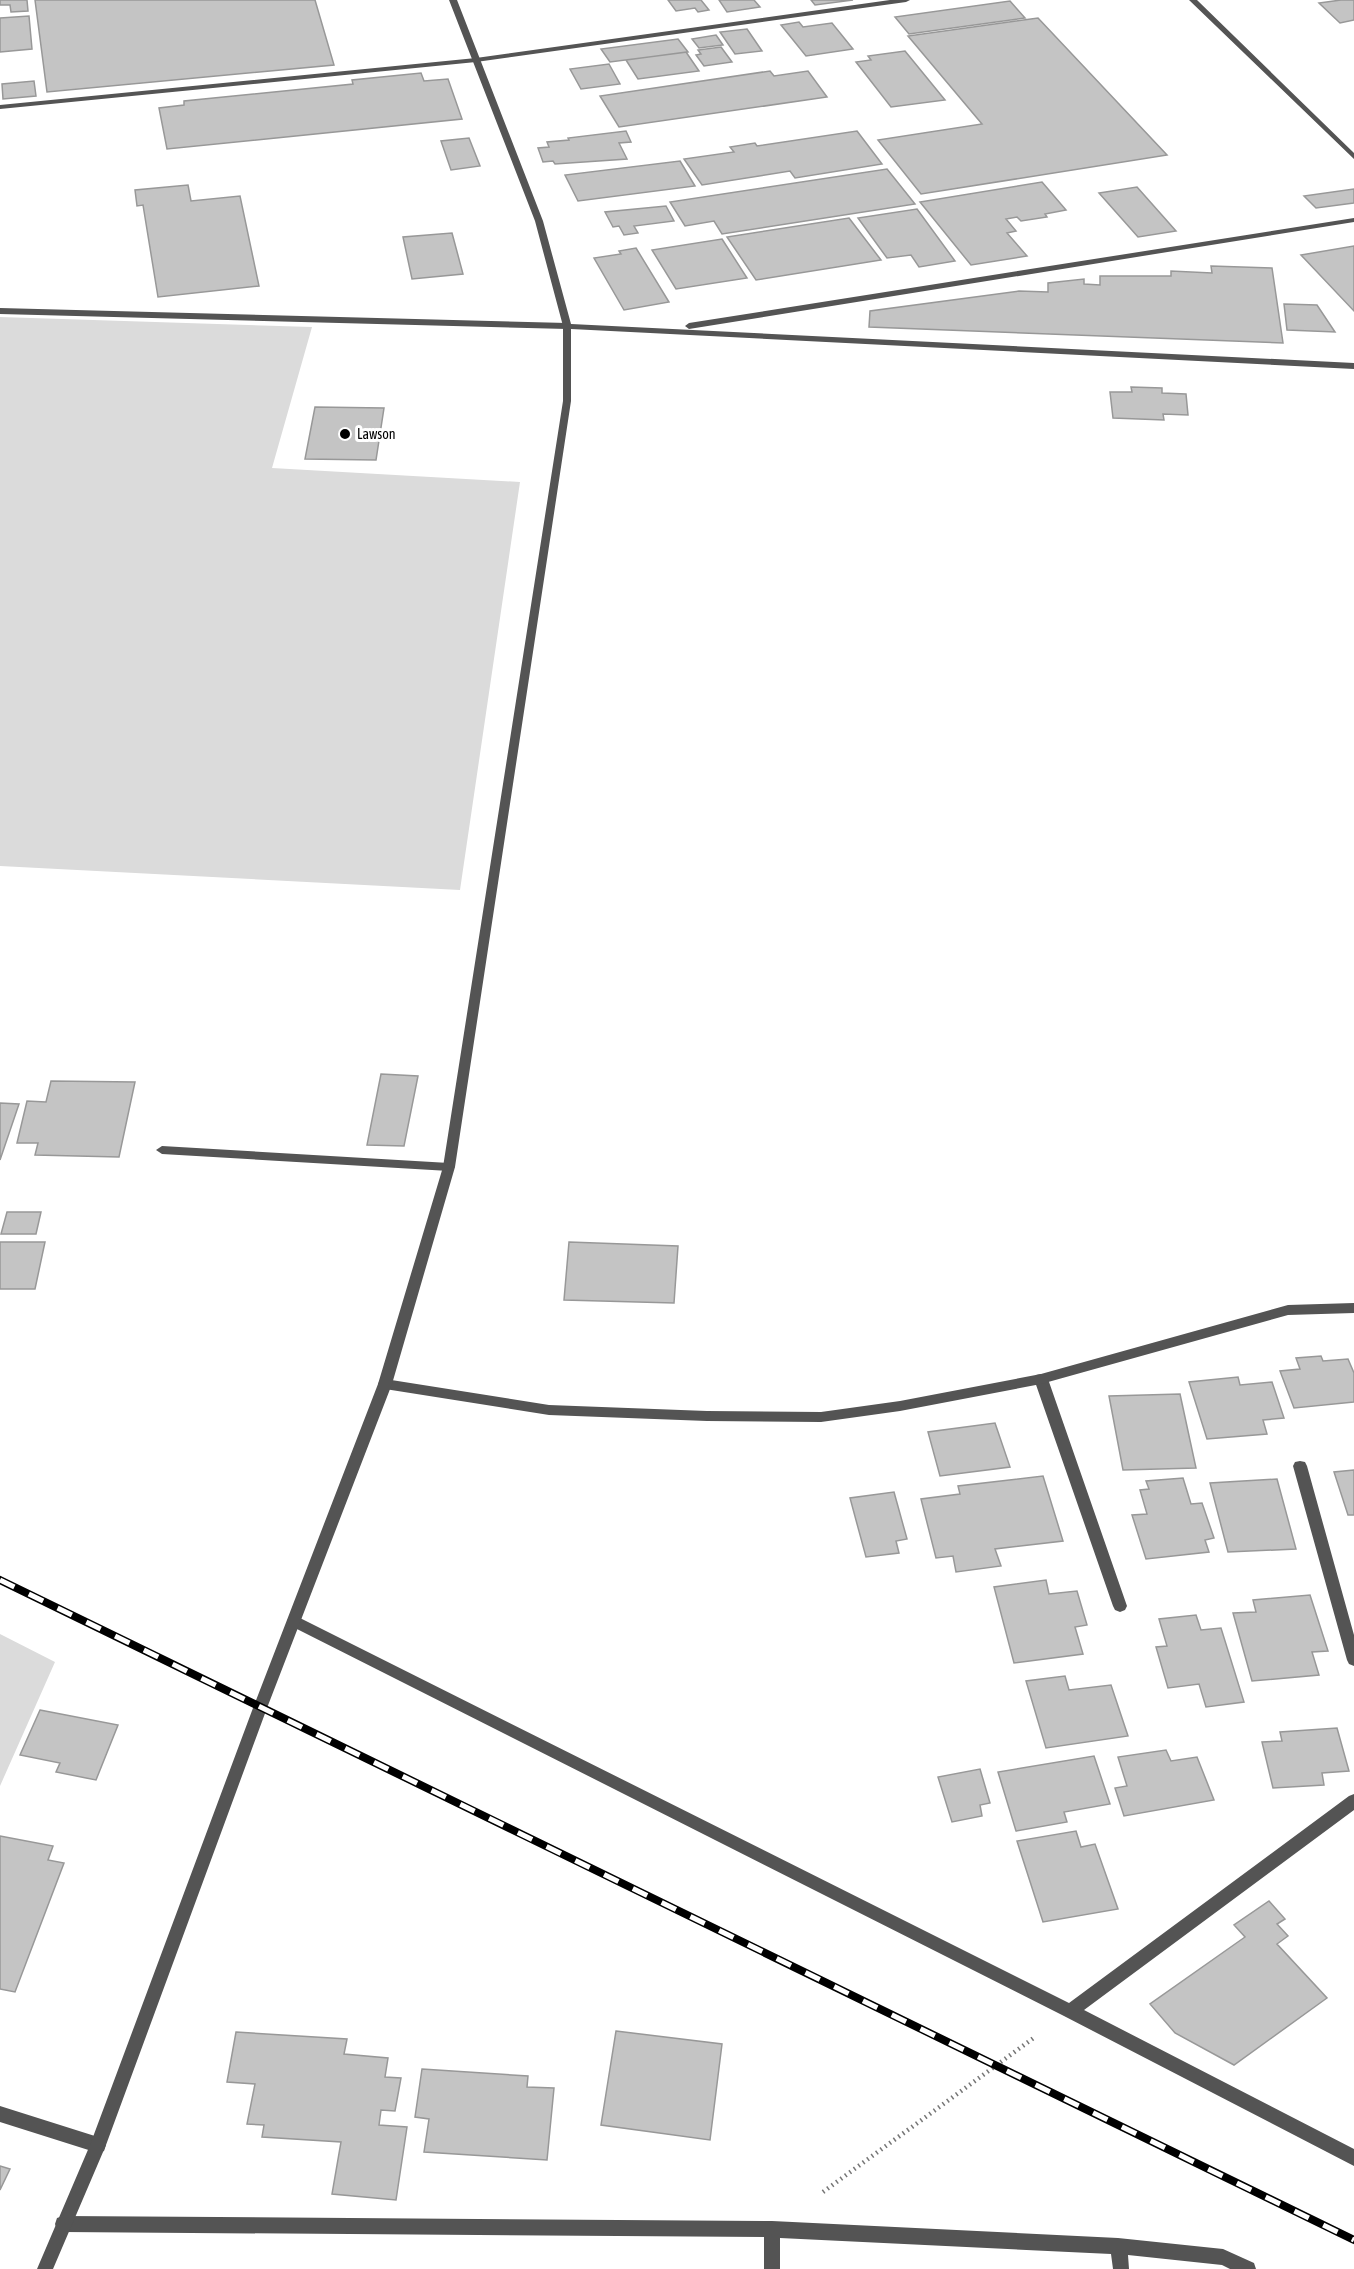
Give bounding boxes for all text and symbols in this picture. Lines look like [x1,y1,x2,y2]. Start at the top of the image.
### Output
place label: Lawson [357,426,396,442]
marker: Lawson [338,427,352,441]

